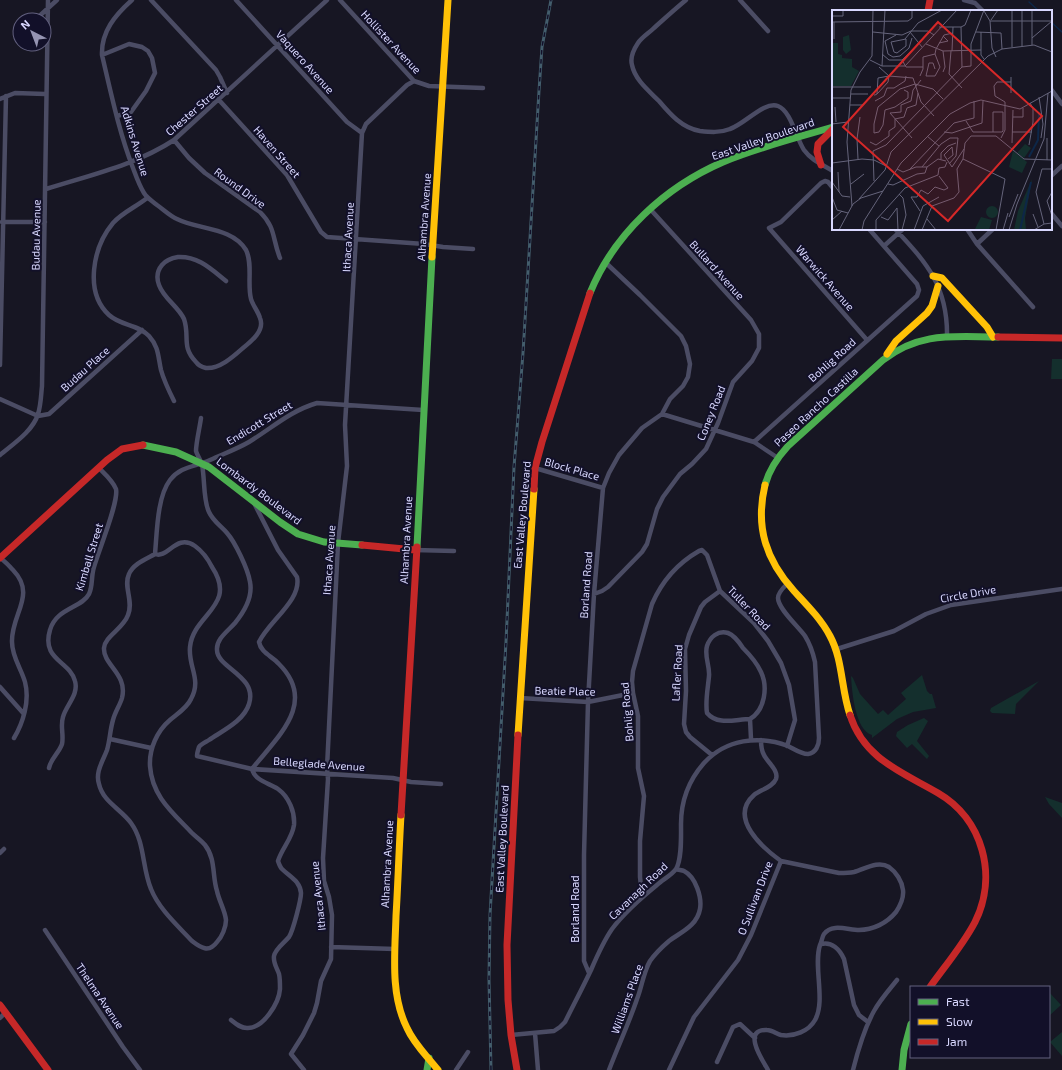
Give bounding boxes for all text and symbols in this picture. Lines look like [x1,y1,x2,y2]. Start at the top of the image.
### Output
street label: Hollister Avenue [359,7,424,76]
inset map [832,10,1052,230]
north arrow [12,12,52,52]
text: N [18,17,32,32]
street label: Vaquero Avenue [274,27,337,96]
street label: Chester Street [162,81,225,138]
street label: Adkins Avenue [119,104,152,178]
street label: East Valley Boulevard [710,115,816,162]
street label: Haven Street [251,123,303,180]
street label: Round Drive [212,165,269,211]
street label: Alhambra Avenue [414,173,433,261]
street label: Budau Avenue [28,199,43,270]
street label: Ithaca Avenue [339,202,356,272]
street label: Bullard Avenue [687,237,747,302]
street label: Warwick Avenue [793,242,857,313]
street label: Bohlig Road [805,335,858,384]
street label: Budau Place [58,343,112,394]
street label: Paseo Rancho Castilla [771,364,860,449]
street label: Coney Road [694,383,727,442]
street label: Endicott Street [223,398,294,447]
street label: Lombardy Boulevard [214,454,304,527]
street label: Block Place [543,454,601,483]
street label: East Valley Boulevard [510,461,533,569]
street label: Alhambra Avenue [397,496,414,584]
street label: Kimball Street [72,521,105,592]
street label: Ithaca Avenue [320,525,337,595]
street label: Borland Road [577,551,594,619]
street label: Circle Drive [939,582,997,605]
street label: Tuller Road [725,583,774,632]
street label: Lafler Road [669,644,684,702]
street label: Bohlig Road [617,682,636,742]
street label: Beatie Place [534,683,596,698]
street label: Belleglade Avenue [273,754,365,773]
street label: East Valley Boulevard [492,785,511,893]
street label: Alhambra Avenue [378,820,395,908]
street label: Cavanagh Road [605,859,670,922]
street label: O Sullivan Drive [734,859,775,937]
street label: Ithaca Avenue [307,860,328,932]
street label: Borland Road [568,875,581,943]
street label: Thelma Avenue [74,960,127,1031]
street label: Williams Place [608,962,645,1035]
legend [910,986,1050,1058]
text: Fast [946,994,970,1008]
text: Slow [946,1014,973,1028]
text: Jam [946,1034,967,1048]

